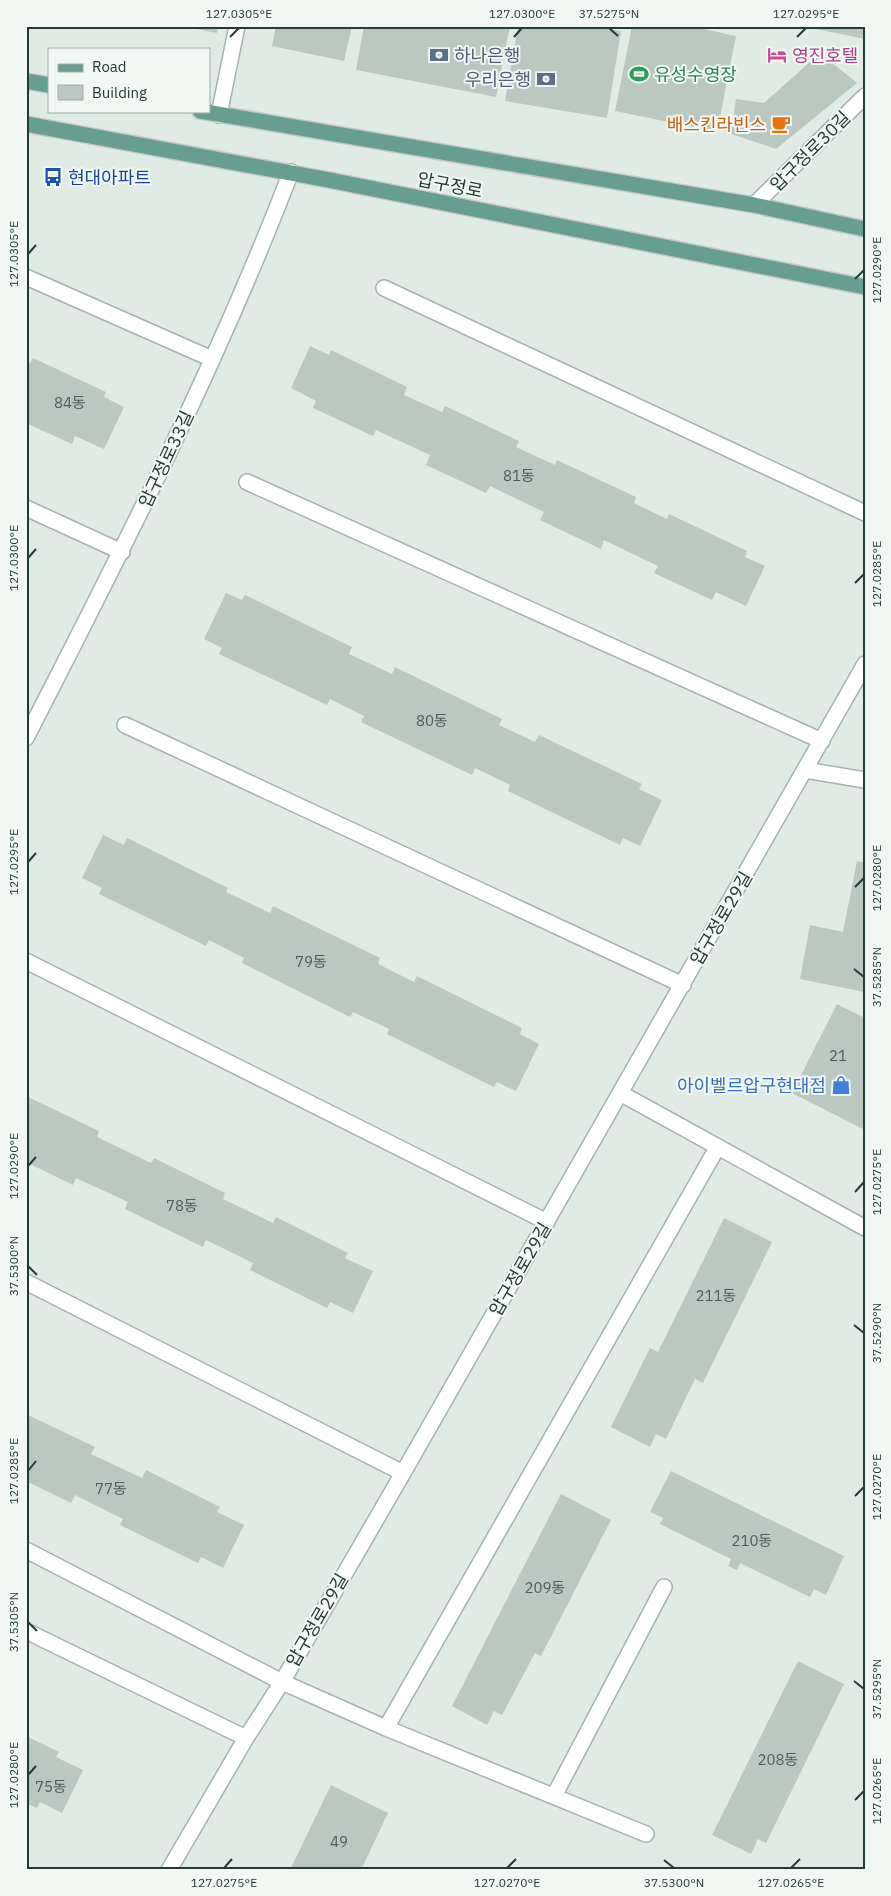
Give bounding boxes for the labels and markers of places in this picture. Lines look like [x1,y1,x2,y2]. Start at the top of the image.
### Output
bank icon: 하나은행 [428,44,450,66]
place label: 하나은행 [454,44,520,67]
hotel icon: 영진호텔 [766,44,788,66]
place label: 영진호텔 [792,44,858,67]
sports icon: 유성수영장 [628,63,650,85]
place label: 유성수영장 [654,63,737,86]
place label: 우리은행 [465,68,531,91]
bank icon: 우리은행 [535,68,557,90]
place label: 배스킨라빈스 [667,113,766,136]
cafe icon: 배스킨라빈스 [770,113,792,135]
bus stop icon: 현대아파트 [42,166,64,188]
place label: 현대아파트 [68,166,151,189]
place label: 아이벨르압구현대점 [677,1074,826,1097]
shop icon: 아이벨르압구현대점 [830,1074,852,1096]

